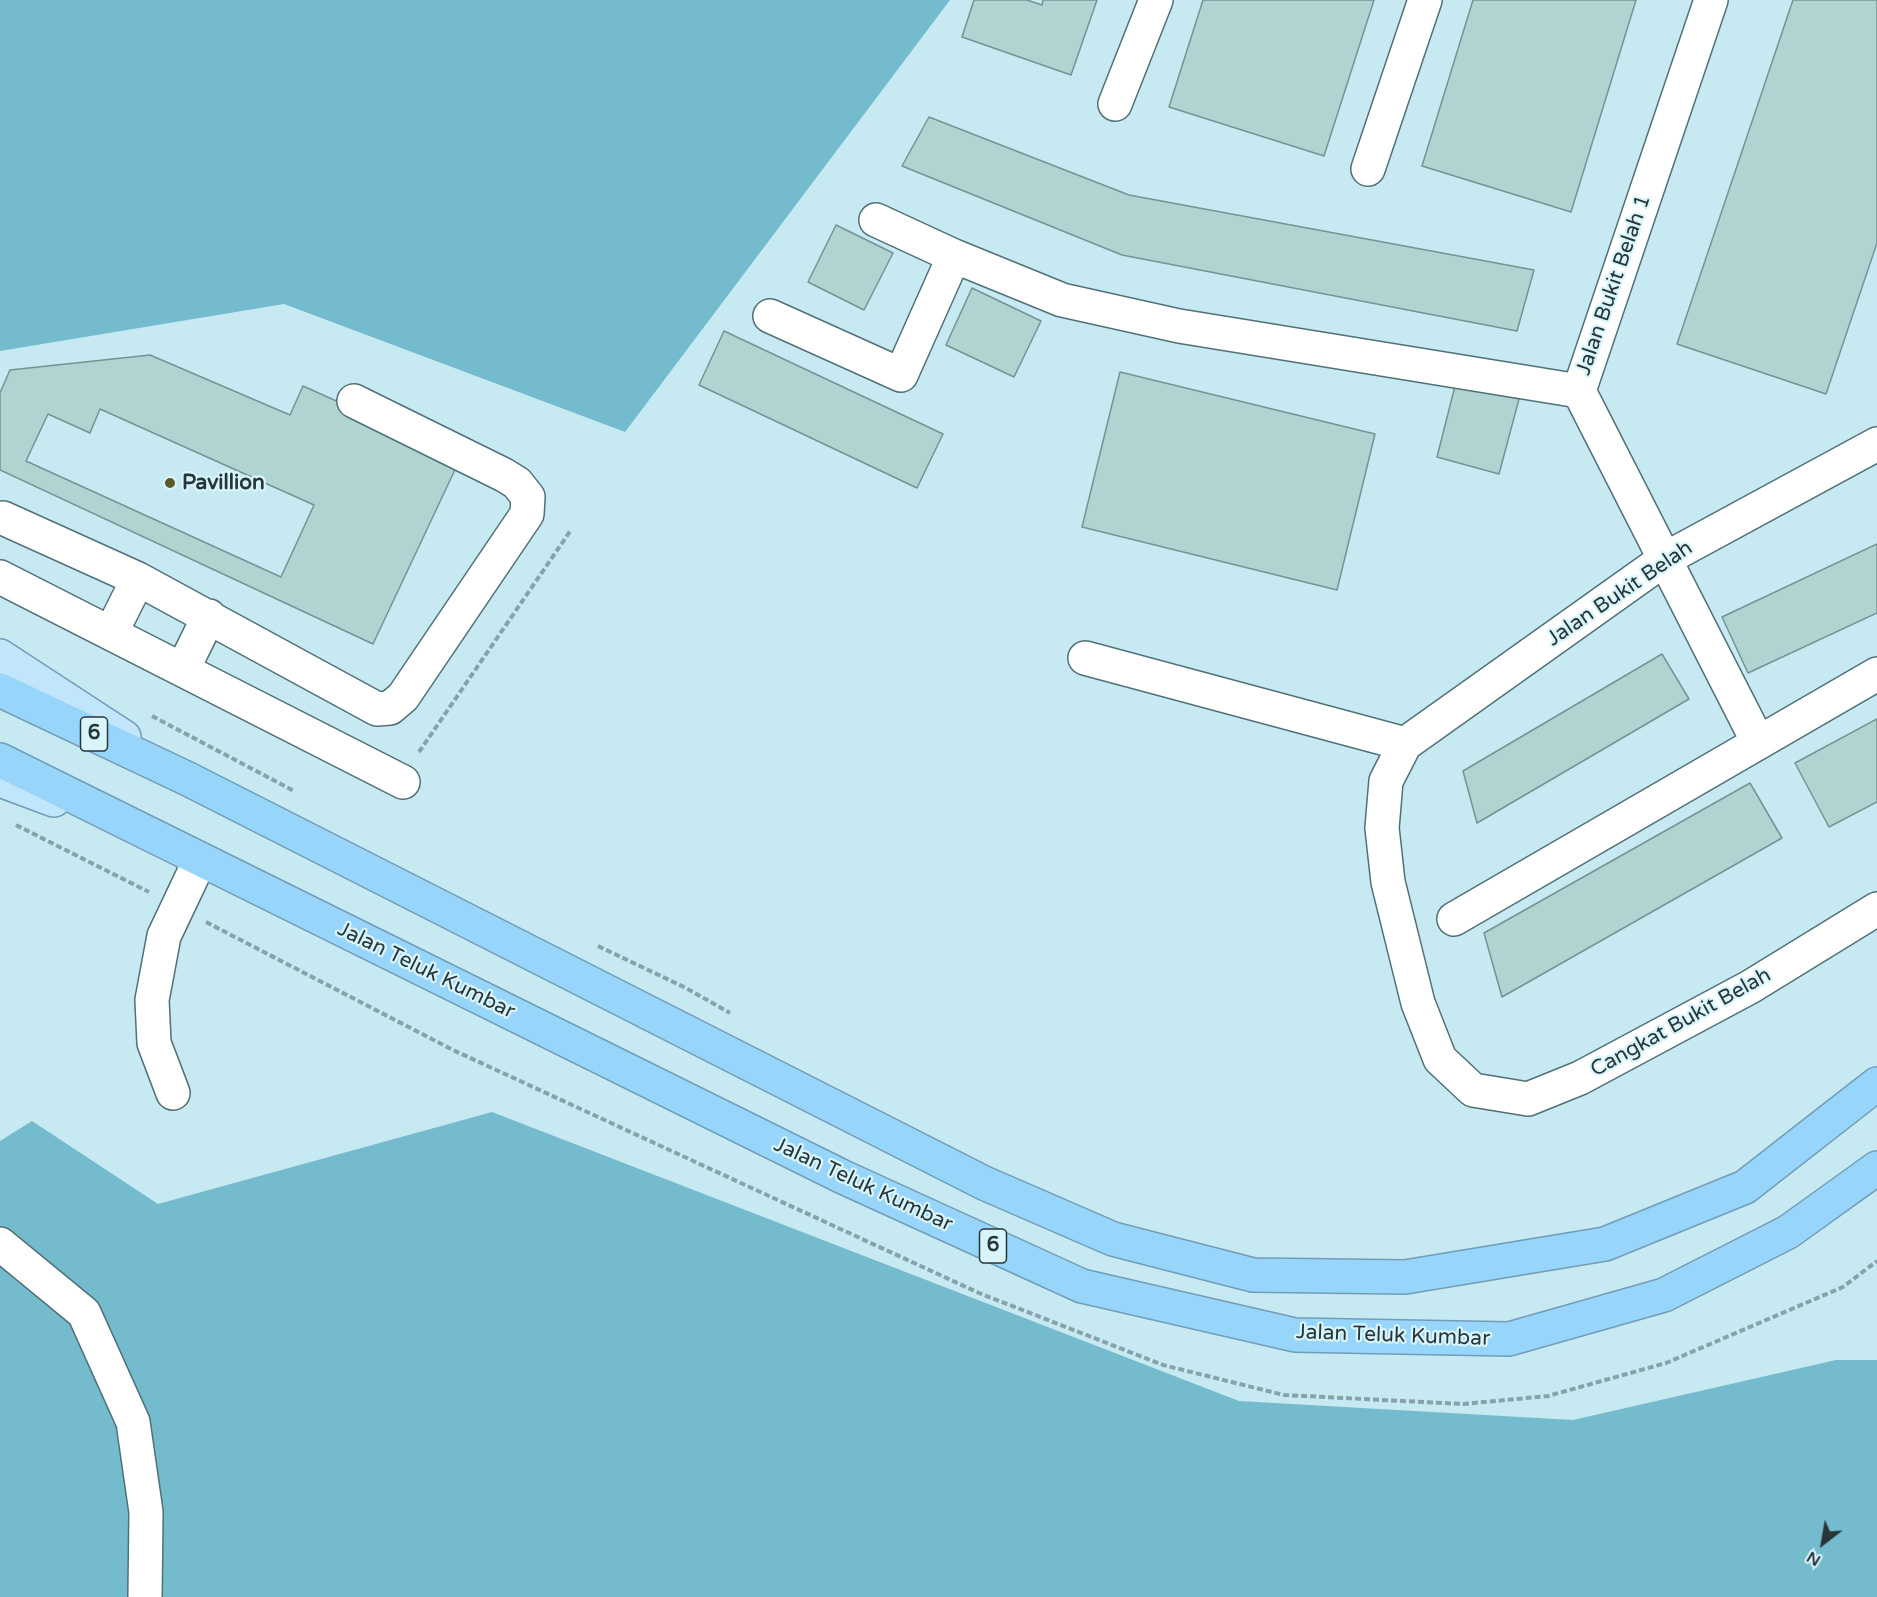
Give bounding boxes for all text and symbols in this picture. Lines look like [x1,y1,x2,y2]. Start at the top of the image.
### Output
street label: Jalan Bukit Belah 1 [1571,192,1657,378]
place label: Pavillion [182,470,265,496]
marker: Pavillion [163,476,177,490]
street label: Jalan Bukit Belah [1542,536,1698,652]
road number: 6 [80,717,107,751]
street label: Jalan Teluk Kumbar [333,917,519,1025]
street label: Cangkat Bukit Belah [1586,963,1776,1083]
street label: Jalan Teluk Kumbar [770,1133,956,1237]
road number: 6 [980,1229,1006,1263]
street label: Jalan Teluk Kumbar [1295,1320,1491,1352]
north arrow [1793,1513,1853,1573]
text: N [1803,1547,1824,1570]

